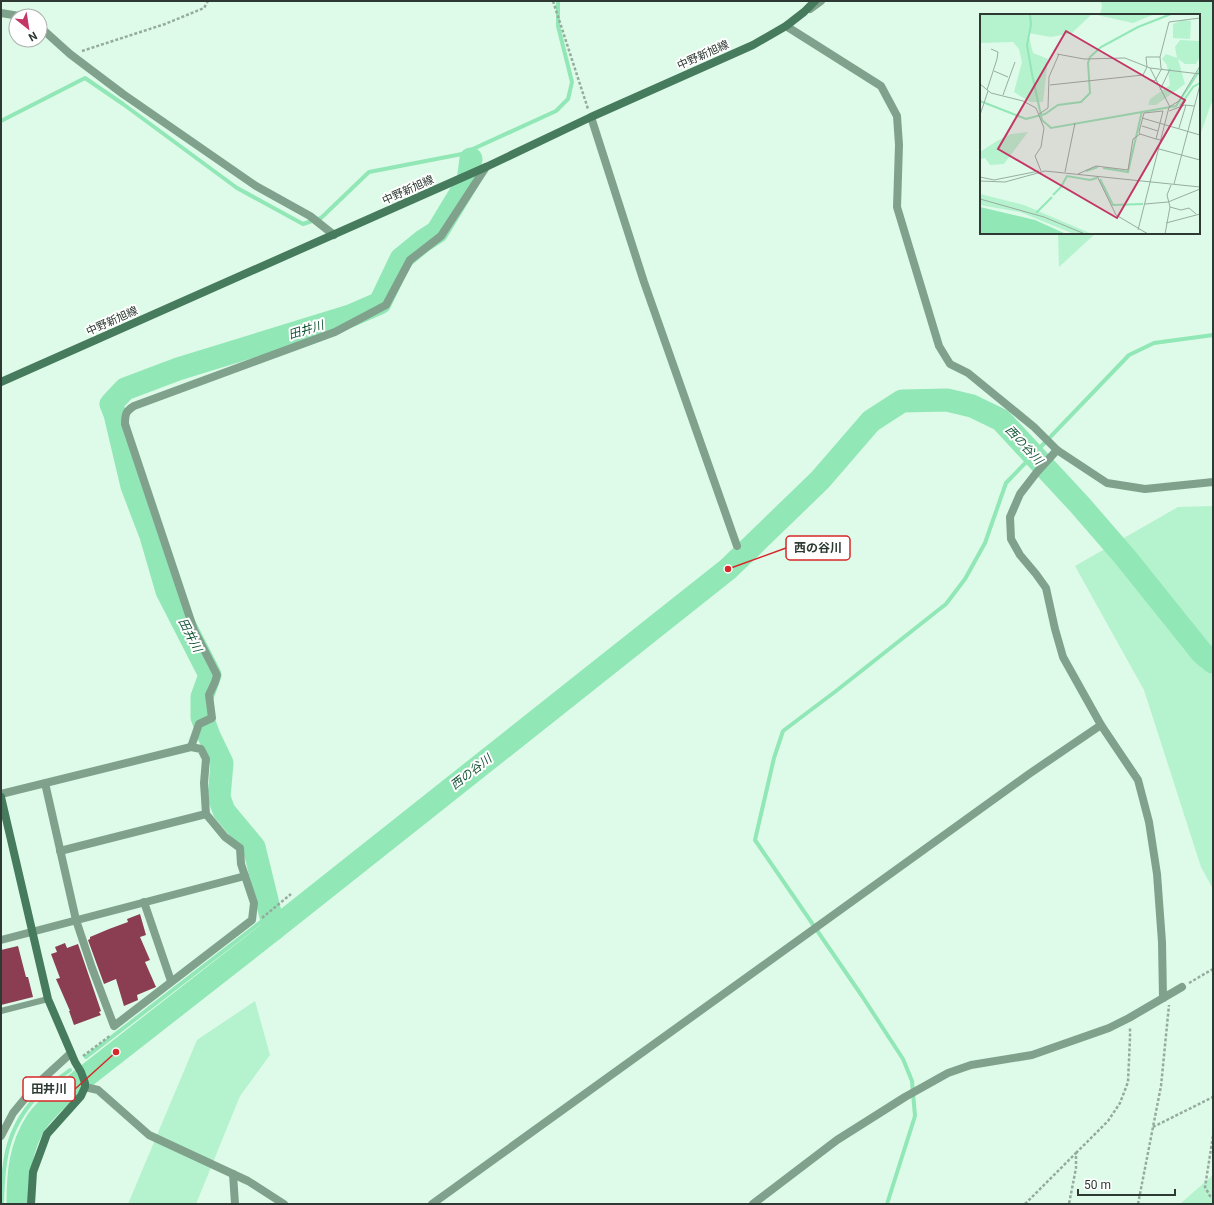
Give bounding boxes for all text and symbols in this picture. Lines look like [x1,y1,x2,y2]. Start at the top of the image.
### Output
north arrow [8,8,48,48]
inset map [980,14,1200,234]
text: N [26,29,39,44]
street label: 中野新旭線 [675,38,731,72]
street label: 中野新旭線 [380,173,436,207]
street label: 中野新旭線 [84,304,140,338]
water label: 田井川 [287,317,327,342]
water label: 西の谷川 [1003,423,1047,469]
callout: 西の谷川 [786,536,850,560]
text: 西の谷川 [794,541,842,555]
water label: 田井川 [176,616,205,656]
water label: 西の谷川 [448,750,496,792]
callout: 田井川 [23,1077,75,1101]
text: 田井川 [31,1082,67,1096]
scale bar [1078,1171,1175,1197]
text: 50 m [1084,1178,1111,1192]

